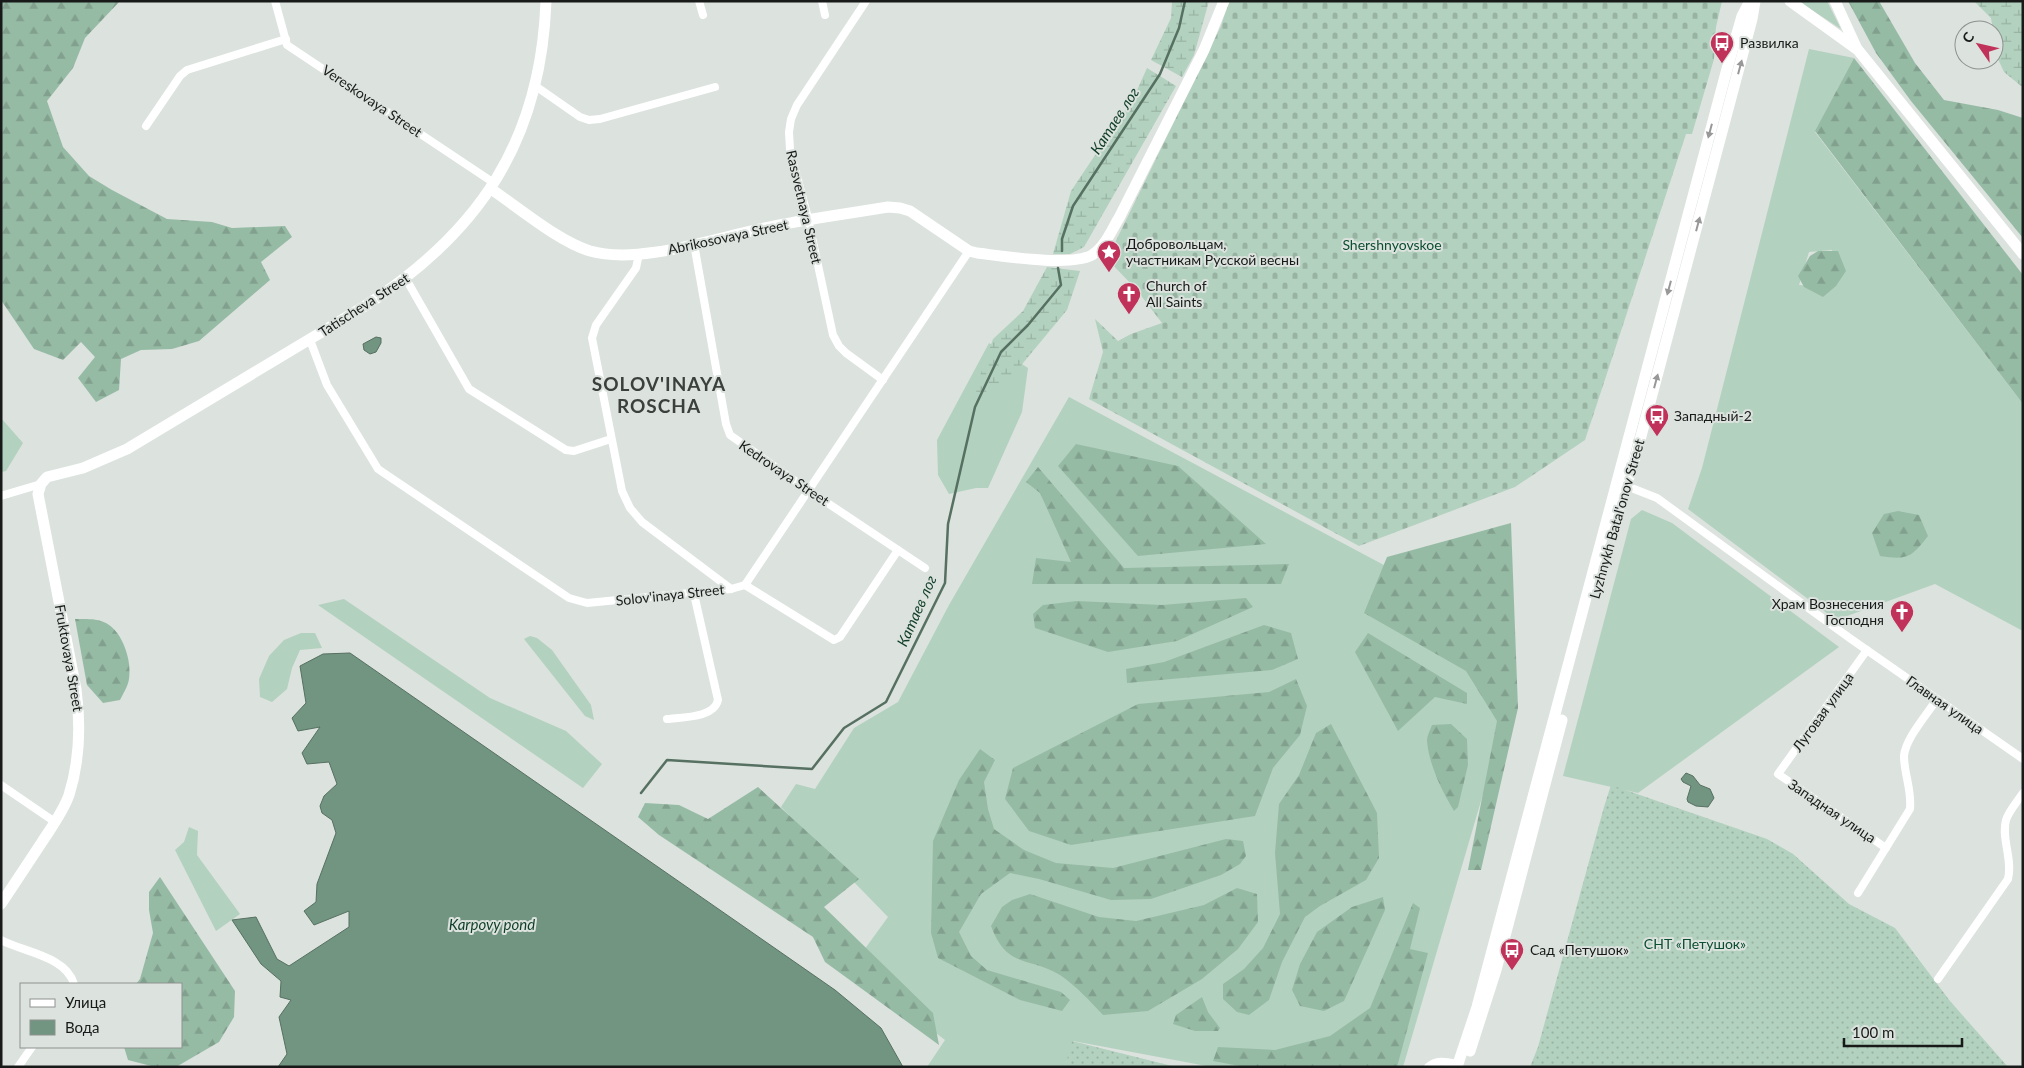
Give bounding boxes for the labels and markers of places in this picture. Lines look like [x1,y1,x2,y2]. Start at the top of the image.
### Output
bus stop icon: Развилка [1709,30,1735,64]
place label: Развилка [1740,34,1799,51]
place label: Добровольцам, участникам Русской весны [1126,235,1299,268]
place icon: Добровольцам, участникам Русской весны [1096,239,1122,273]
place label: Church of All Saints [1146,277,1207,310]
church icon: Church of All Saints [1116,281,1142,315]
bus stop icon: Западный-2 [1644,403,1670,437]
place label: Западный-2 [1674,407,1752,424]
place label: Храм Вознесения Господня [1772,595,1884,628]
church icon: Храм Вознесения Господня [1889,599,1915,633]
bus stop icon: Сад «Петушок» [1499,937,1525,971]
place label: Сад «Петушок» [1530,941,1629,958]

